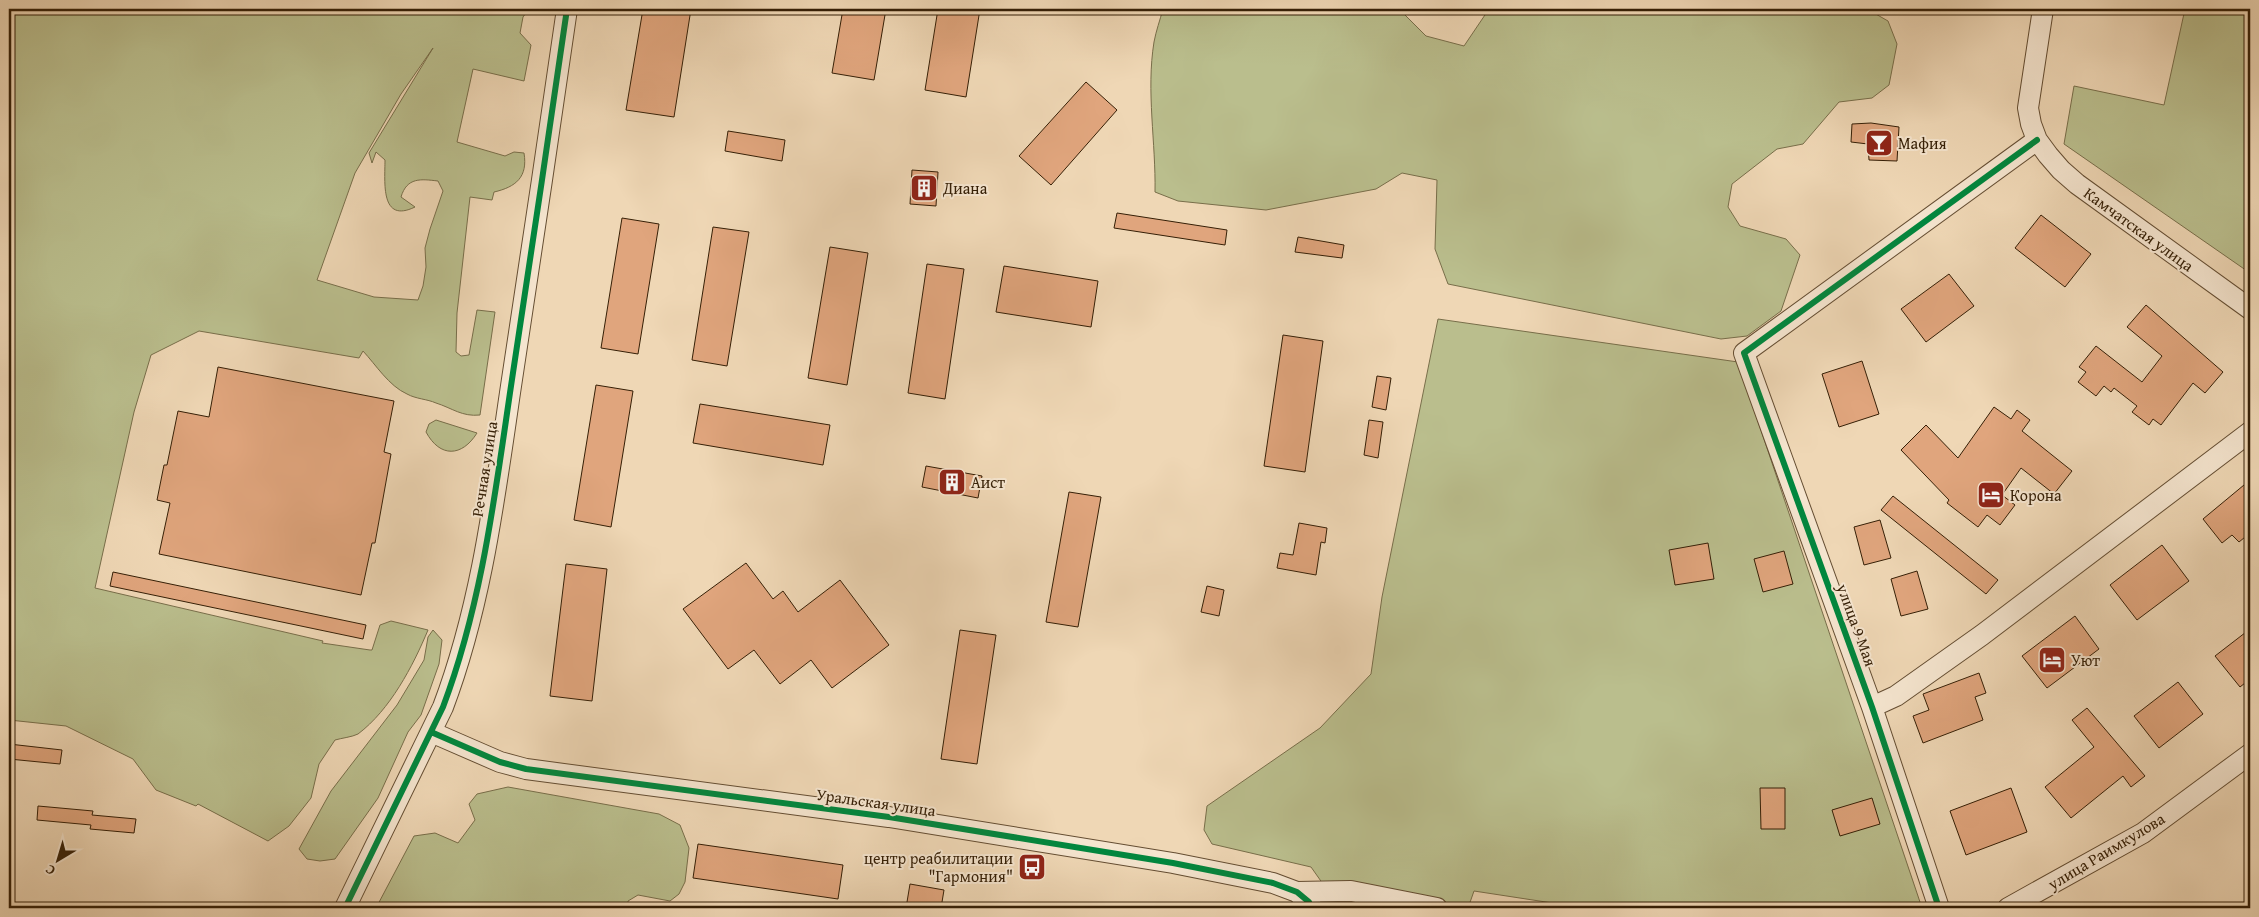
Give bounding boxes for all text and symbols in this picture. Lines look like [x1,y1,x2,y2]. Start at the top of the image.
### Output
bar icon: Мафия [1864,128,1894,158]
place label: Мафия [1898,131,1947,155]
building icon: Диана [909,173,939,203]
place label: Диана [942,176,988,200]
street label: Камчатская улица [2079,181,2199,277]
street label: Речная улица [465,419,503,518]
building icon: Аист [937,467,967,497]
place label: Аист [971,470,1005,494]
hotel icon: Корона [1976,480,2006,510]
place label: Корона [2010,483,2062,507]
street label: улица 9 Мая [1831,579,1883,670]
hotel icon: Уют [2037,645,2067,675]
place label: Уют [2071,648,2100,672]
street label: Уральская улица [815,782,938,822]
street label: улица Раимкулова [2042,806,2169,896]
north arrow [32,834,82,884]
place label: центр реабилитации "Гармония" [864,846,1013,888]
bus stop icon: центр реабилитации "Гармония" [1017,852,1047,882]
text: С [41,860,59,881]

